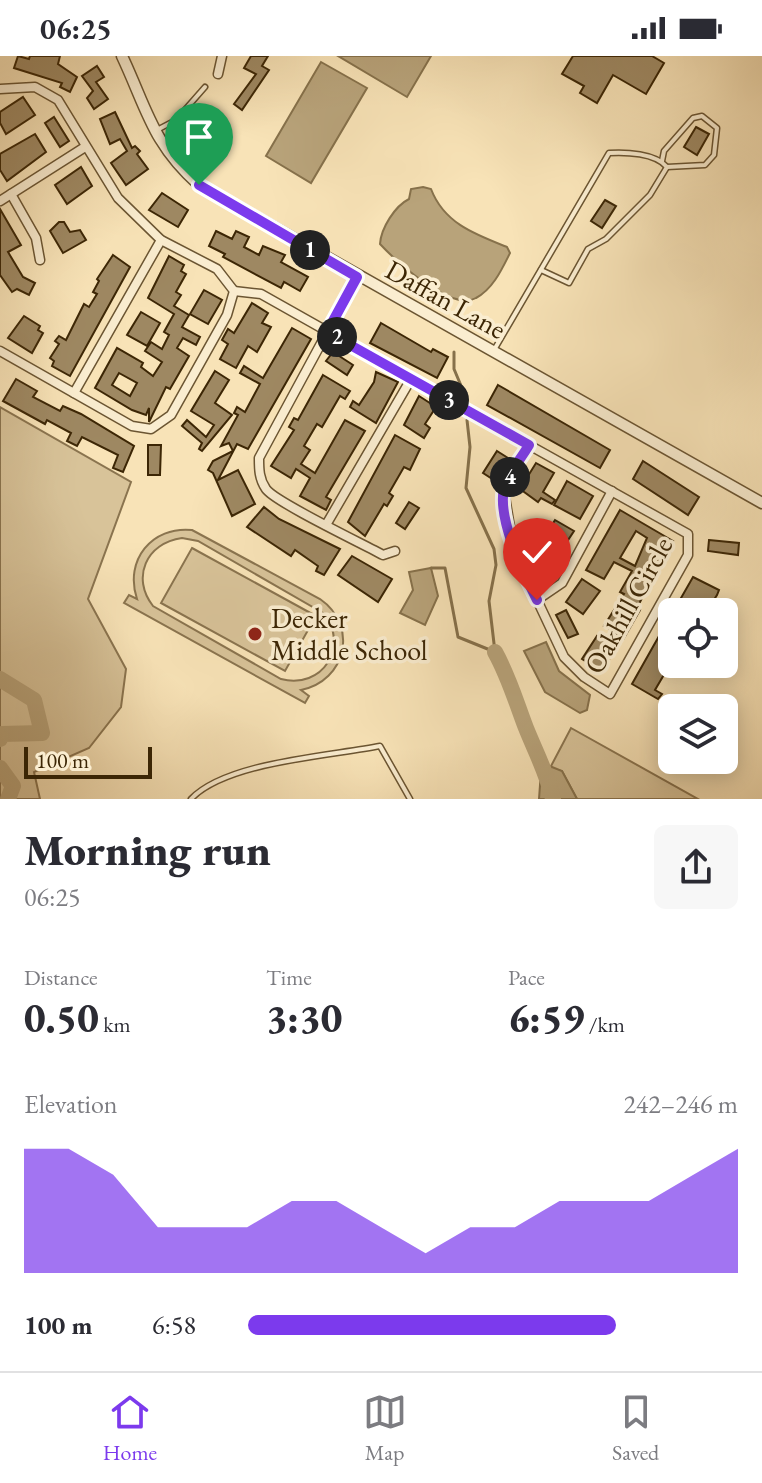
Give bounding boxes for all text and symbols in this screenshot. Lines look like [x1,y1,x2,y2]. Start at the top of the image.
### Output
text: 06:25 [40,9,112,48]
pin [165,103,233,185]
icon: arrive [177,115,221,159]
pin: 1 [290,230,330,270]
text: 1 [304,235,316,264]
street label: Daffan Lane [379,251,513,347]
pin: 2 [317,317,357,357]
text: 2 [331,322,343,351]
pin: 3 [429,380,469,420]
text: 3 [443,385,455,414]
pin: 4 [490,457,530,497]
text: 4 [504,462,516,491]
pin [503,518,571,600]
icon: check [515,530,559,574]
street label: Oakhill Circle [576,530,680,680]
map controls [658,598,738,774]
button: locate [658,598,738,678]
place label: Decker Middle School [271,600,428,668]
marker: Decker Middle School [246,625,264,643]
button: layers [658,694,738,774]
scale bar [24,743,152,779]
text: 100 m [36,746,89,775]
text: Morning run [24,821,271,878]
button: share [654,825,738,909]
text: 06:25 [24,880,80,914]
text: Distance [24,963,97,992]
text: Time [266,963,312,992]
text: Pace [508,963,545,992]
text: 0.50 [24,992,99,1044]
text: 3:30 [266,992,342,1044]
text: 6:59 [508,992,584,1044]
text: km [99,1010,131,1039]
text: /km [584,1010,625,1039]
text: Elevation [24,1087,118,1121]
text: 242–246 m [623,1087,738,1121]
text: 100 m [24,1308,92,1342]
text: 6:58 [152,1308,196,1342]
tab: Home [103,1390,157,1467]
tab: Map [363,1390,407,1467]
tab: Saved [612,1390,659,1467]

